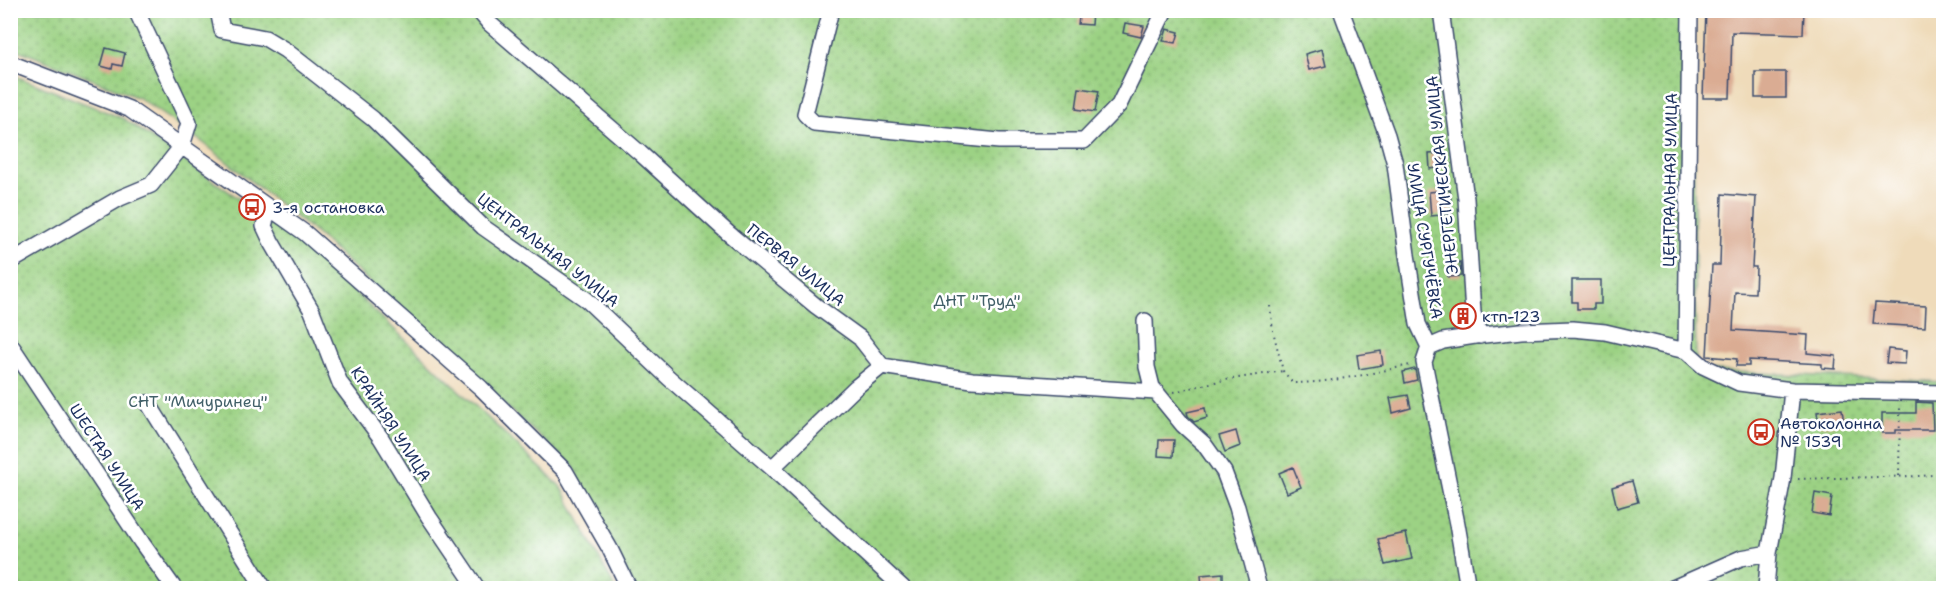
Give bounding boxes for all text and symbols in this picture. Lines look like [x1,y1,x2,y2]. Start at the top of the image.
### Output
street label: ЭНЕРГЕТИЧЕСКАЯ УЛИЦА [1421,75,1463,275]
street label: ЦЕНТРАЛЬНАЯ УЛИЦА [1658,93,1682,267]
street label: УЛИЦА СУРГУЧЁВКА [1402,162,1448,320]
street label: ЦЕНТРАЛЬНАЯ УЛИЦА [473,188,623,312]
bus stop icon: 3-я остановка [237,192,267,222]
place label: 3-я остановка [272,197,385,218]
street label: ПЕРВАЯ УЛИЦА [743,219,849,311]
park label: ДНТ "Труд" [933,290,1021,311]
building icon: ктп-123 [1448,301,1478,331]
place label: ктп-123 [1482,306,1540,327]
street label: КРАЙНЯЯ УЛИЦА [346,363,436,485]
park label: СНТ "Мичуринец" [128,391,268,412]
street label: ШЕСТАЯ УЛИЦА [65,399,149,515]
place label: Автоколонна № 1539 [1780,413,1882,452]
bus stop icon: Автоколонна № 1539 [1746,417,1776,447]

